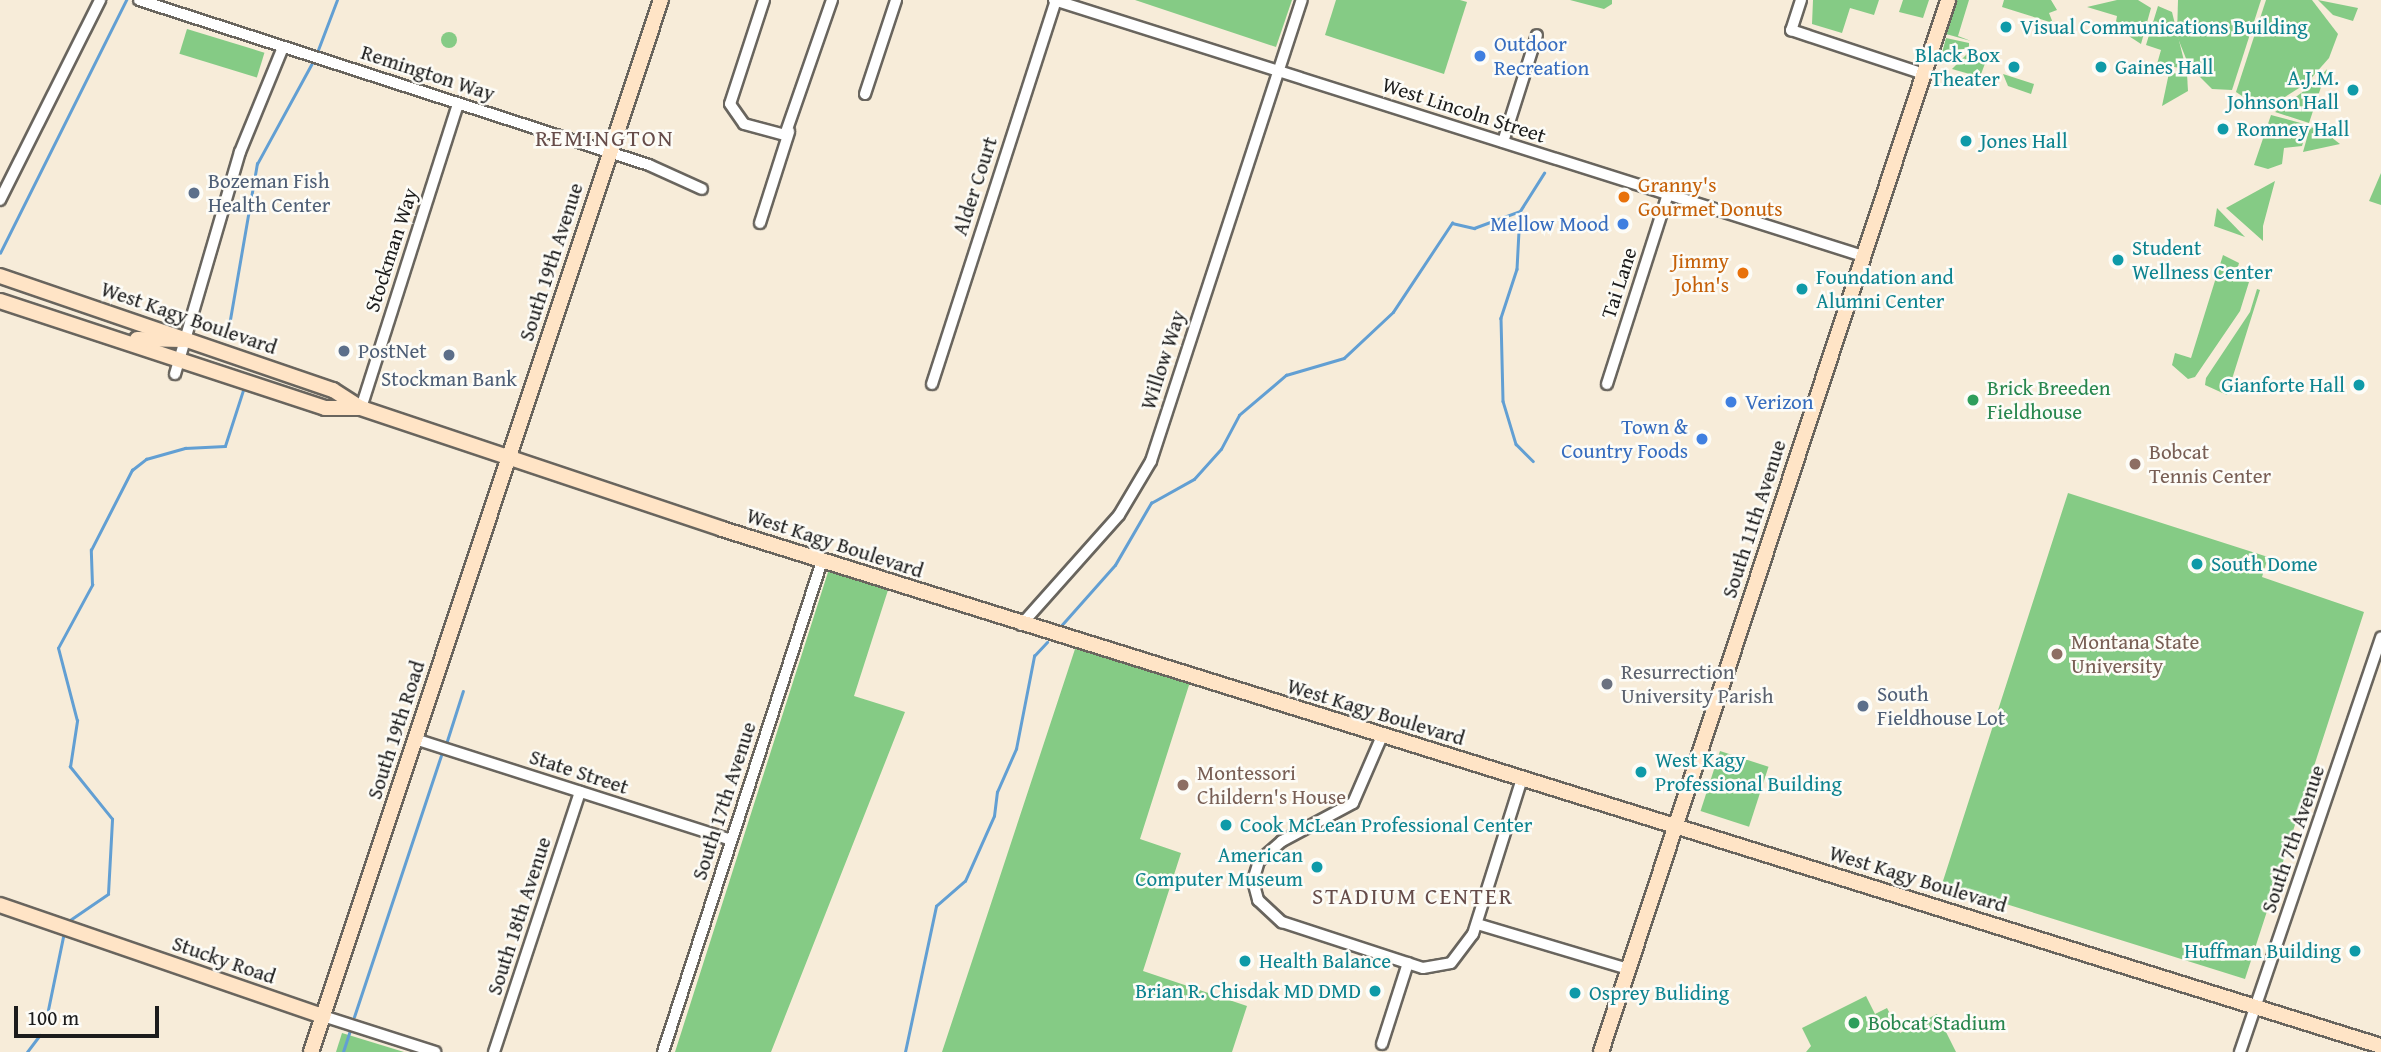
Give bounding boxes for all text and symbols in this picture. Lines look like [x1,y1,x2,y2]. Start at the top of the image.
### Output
place label: Visual Communications Building [2020,14,2308,40]
marker: Visual Communications Building [1998,19,2014,35]
place label: Outdoor Recreation [1494,31,1589,81]
street label: Remington Way [358,40,498,106]
place label: Black Box Theater [1915,42,2000,92]
marker: Outdoor Recreation [1472,48,1488,64]
place label: Gaines Hall [2115,54,2213,80]
marker: Black Box Theater [2006,59,2022,75]
marker: Gaines Hall [2093,59,2109,75]
place label: A.J.M. Johnson Hall [2227,65,2339,115]
street label: West Lincoln Street [1379,72,1549,148]
marker: A.J.M. Johnson Hall [2345,82,2361,98]
place label: Romney Hall [2237,116,2349,142]
marker: Romney Hall [2215,121,2231,137]
district label: REMINGTON [536,124,674,152]
place label: Jones Hall [1980,128,2068,154]
street label: Alder Court [947,133,1003,239]
marker: Jones Hall [1958,133,1974,149]
place label: Bozeman Fish Health Center [208,168,330,218]
place label: Granny's Gourmet Donuts [1638,172,1783,222]
street label: South 19th Avenue [514,180,588,344]
marker: Bozeman Fish Health Center [186,185,202,201]
street label: Stockman Way [359,185,423,315]
marker: Granny's Gourmet Donuts [1616,189,1632,205]
place label: Mellow Mood [1490,211,1609,237]
marker: Mellow Mood [1615,216,1631,232]
place label: Student Wellness Center [2132,235,2273,285]
street label: Tai Lane [1596,244,1642,322]
place label: Jimmy John's [1672,248,1729,298]
marker: Student Wellness Center [2110,252,2126,268]
place label: Foundation and Alumni Center [1816,264,1954,314]
marker: Jimmy John's [1735,265,1751,281]
street label: West Kagy Boulevard [98,276,280,360]
marker: Foundation and Alumni Center [1794,281,1810,297]
street label: Willow Way [1135,307,1191,413]
place label: PostNet [358,338,427,364]
marker: PostNet [336,343,352,359]
marker: Stockman Bank [441,347,457,363]
place label: Stockman Bank [381,366,517,392]
place label: Gianforte Hall [2221,372,2345,398]
place label: Brick Breeden Fieldhouse [1987,375,2111,425]
marker: Gianforte Hall [2351,377,2367,393]
place label: Verizon [1745,389,1814,415]
marker: Brick Breeden Fieldhouse [1965,392,1981,408]
marker: Verizon [1723,394,1739,410]
place label: Town & Country Foods [1561,414,1688,464]
marker: Town & Country Foods [1694,431,1710,447]
street label: South 11th Avenue [1717,437,1791,601]
place label: Bobcat Tennis Center [2149,439,2271,489]
marker: Bobcat Tennis Center [2127,456,2143,472]
street label: West Kagy Boulevard [743,503,927,583]
place label: South Dome [2211,551,2318,577]
marker: South Dome [2189,556,2205,572]
place label: Montana State University [2071,629,2199,679]
marker: Montana State University [2049,646,2065,662]
street label: South 19th Road [362,658,430,802]
place label: Resurrection University Parish [1621,659,1774,709]
street label: West Kagy Boulevard [1284,673,1468,751]
marker: Resurrection University Parish [1599,676,1615,692]
place label: South Fieldhouse Lot [1877,681,2005,731]
marker: South Fieldhouse Lot [1855,698,1871,714]
street label: South 17th Avenue [687,719,761,883]
street label: State Street [526,744,632,800]
place label: West Kagy Professional Building [1655,747,1842,797]
place label: Montessori Childern's House [1197,760,1346,810]
street label: South 7th Avenue [2256,762,2330,916]
marker: West Kagy Professional Building [1633,764,1649,780]
marker: Montessori Childern's House [1175,777,1191,793]
place label: Cook McLean Professional Center [1240,812,1533,838]
marker: Cook McLean Professional Center [1218,817,1234,833]
street label: South 18th Avenue [482,834,556,998]
street label: West Kagy Boulevard [1826,840,2010,918]
place label: American Computer Museum [1135,842,1303,892]
marker: American Computer Museum [1309,859,1325,875]
district label: STADIUM CENTER [1314,882,1512,910]
street label: Stucky Road [169,931,279,989]
place label: Huffman Building [2184,938,2341,964]
marker: Huffman Building [2347,943,2363,959]
place label: Health Balance [1259,948,1391,974]
marker: Health Balance [1237,953,1253,969]
place label: Brian R. Chisdak MD DMD [1135,978,1361,1004]
place label: Osprey Buliding [1589,980,1729,1006]
marker: Brian R. Chisdak MD DMD [1367,983,1383,999]
marker: Osprey Buliding [1567,985,1583,1001]
scale bar [18,992,163,1036]
text: 100 m [27,1002,79,1033]
place label: Bobcat Stadium [1868,1010,2006,1036]
marker: Bobcat Stadium [1846,1015,1862,1031]

